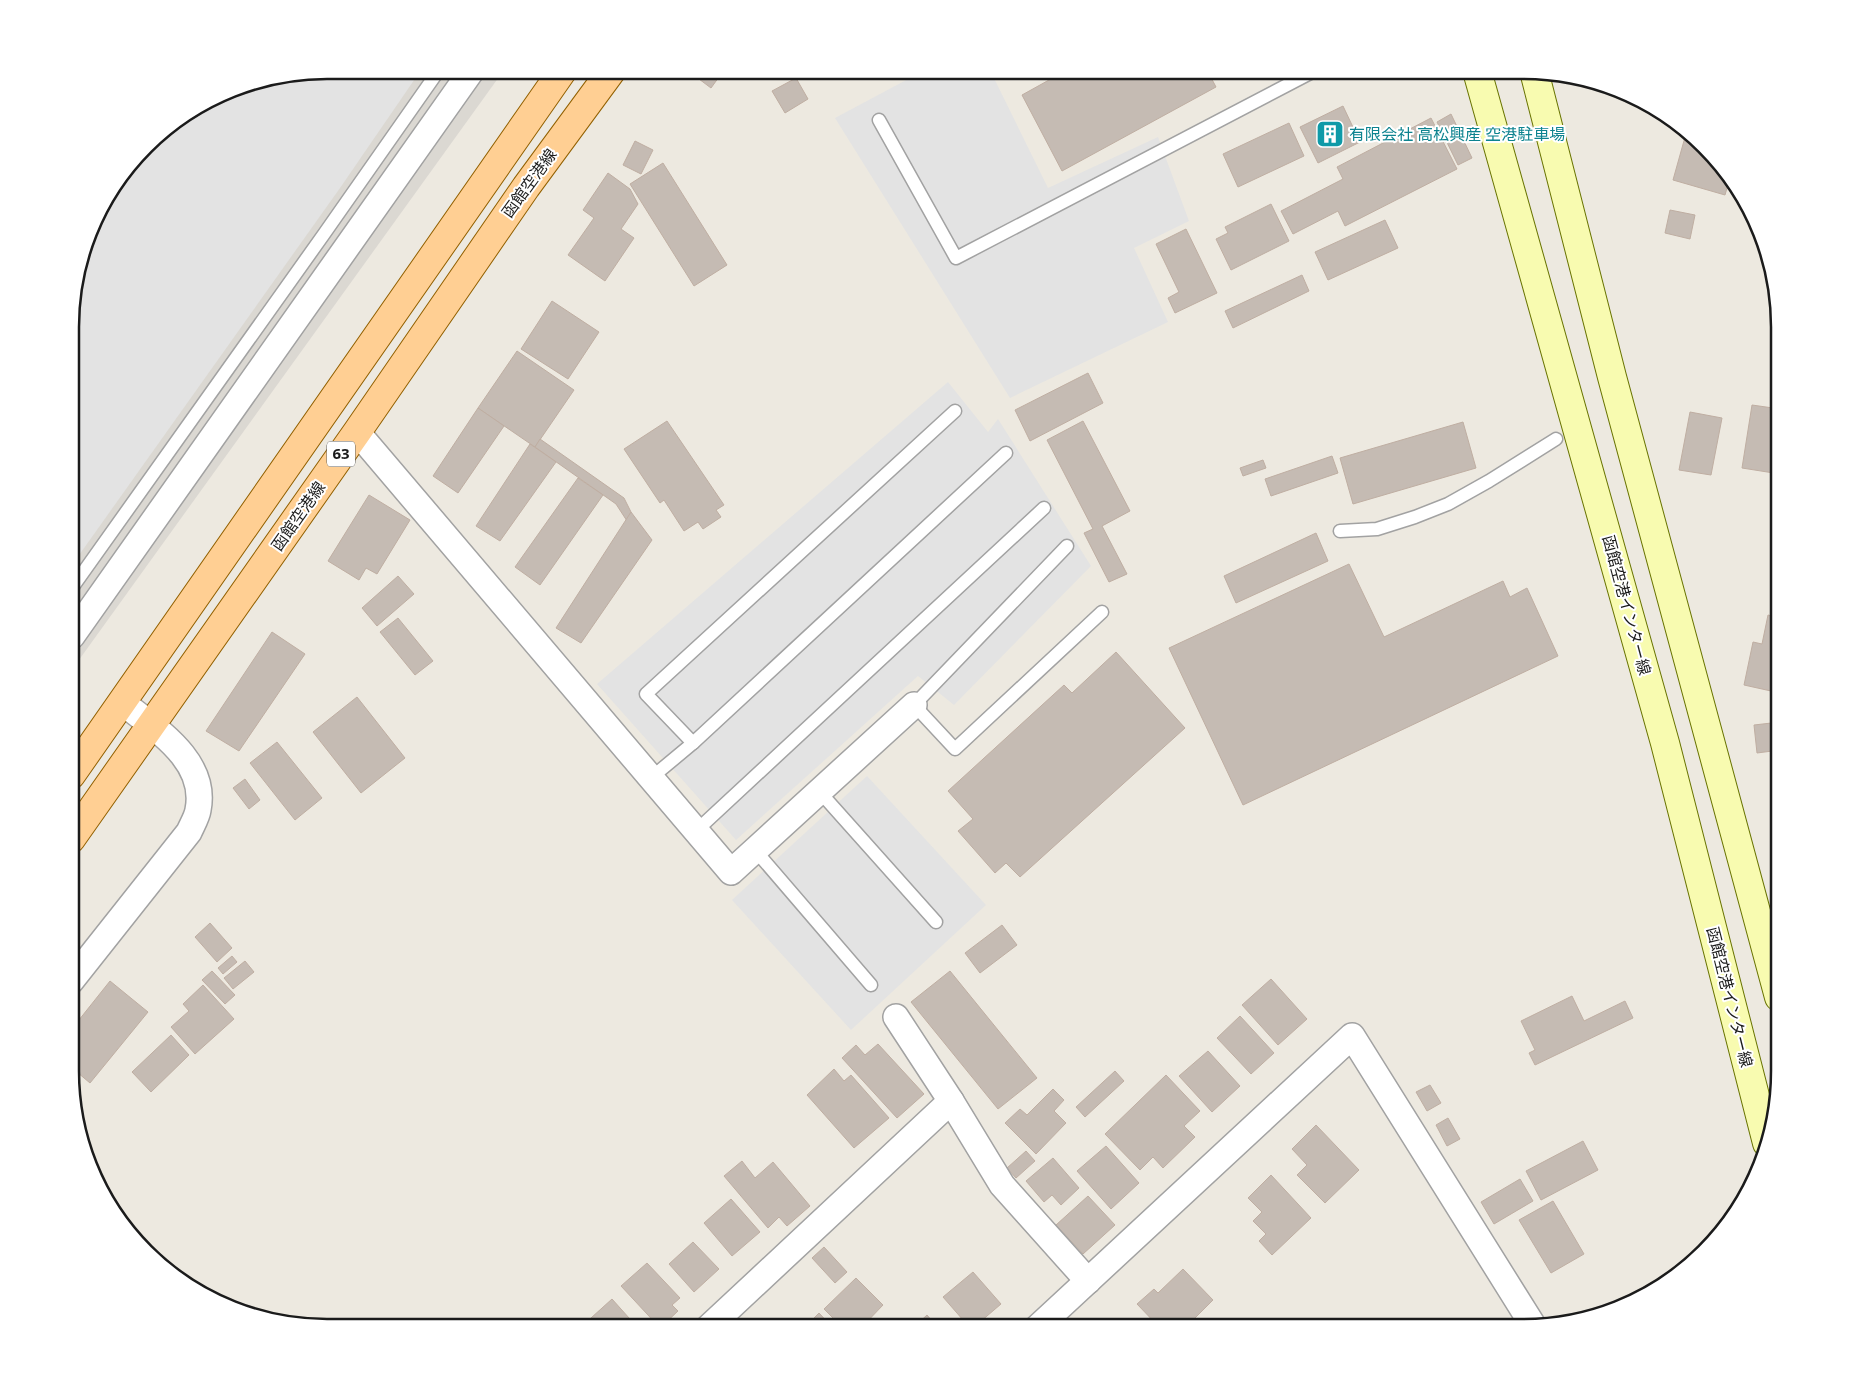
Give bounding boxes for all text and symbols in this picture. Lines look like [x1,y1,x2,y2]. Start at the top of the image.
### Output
building icon: 有限会社 高松興産 空港駐車場 [1315,119,1345,149]
place label: 有限会社 高松興産 空港駐車場 [1349,123,1565,145]
street label: 函館空港線 [497,144,561,222]
road number: 63 [327,442,355,466]
street label: 函館空港線 [266,477,330,555]
street label: 函館空港インター線 [1598,533,1656,677]
street label: 函館空港インター線 [1702,924,1758,1070]

